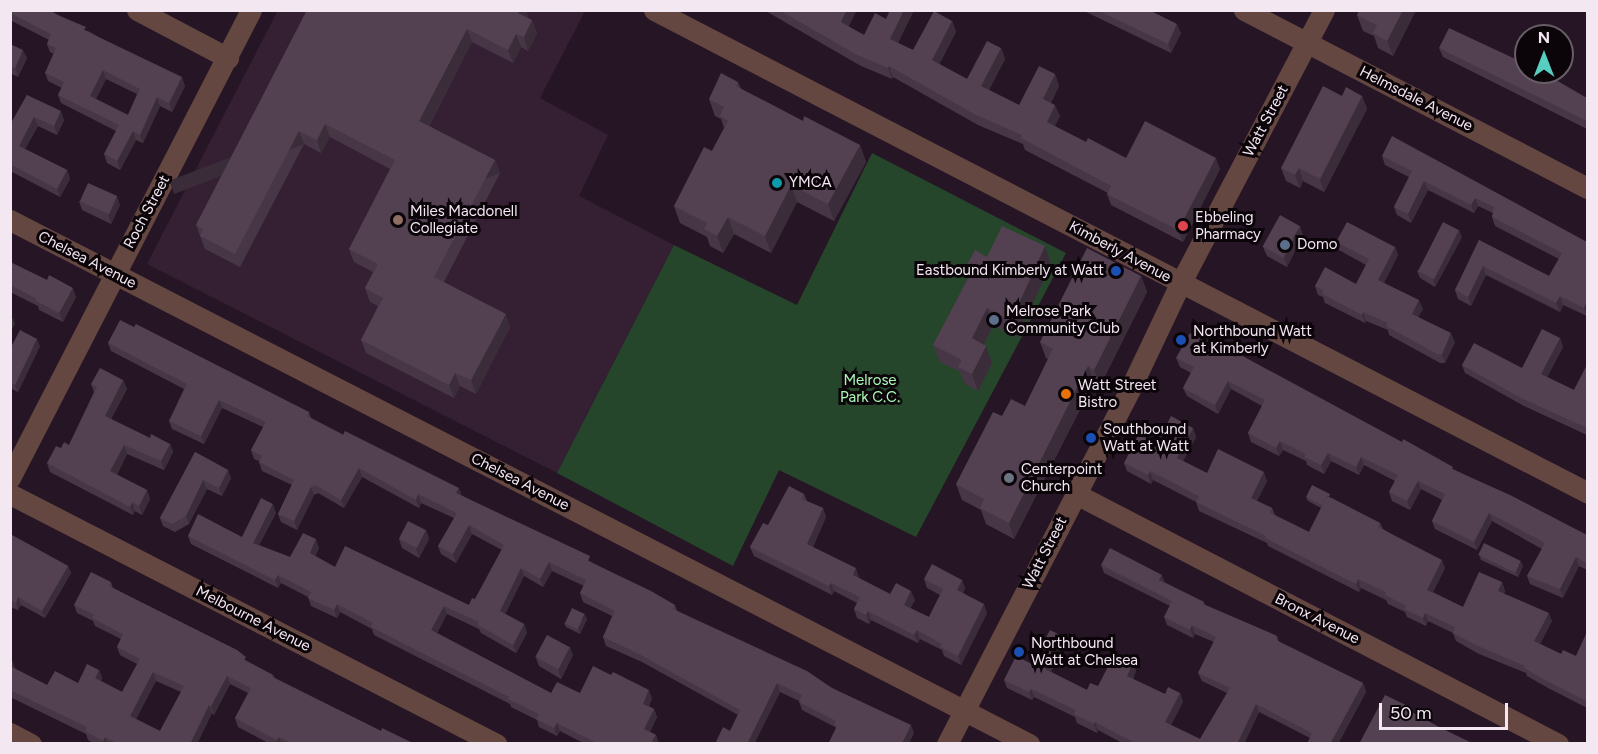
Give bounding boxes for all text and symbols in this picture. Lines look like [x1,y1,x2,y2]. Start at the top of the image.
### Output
north arrow [1514,24,1574,84]
text: N [1538,28,1550,47]
street label: Helmsdale Avenue [1356,63,1476,135]
street label: Watt Street [1240,82,1292,160]
street label: Roch Street [120,172,174,252]
place label: YMCA [789,174,832,192]
marker: YMCA [770,176,784,190]
place label: Miles Macdonell Collegiate [410,202,517,237]
place label: Ebbeling Pharmacy [1195,208,1261,243]
marker: Miles Macdonell Collegiate [391,213,405,227]
street label: Kimberly Avenue [1066,218,1174,286]
marker: Ebbeling Pharmacy [1176,219,1190,233]
street label: Chelsea Avenue [35,227,139,293]
place label: Domo [1297,236,1337,254]
marker: Domo [1278,238,1292,252]
place label: Eastbound Kimberly at Watt [916,262,1104,280]
marker: Eastbound Kimberly at Watt [1109,264,1123,278]
place label: Melrose Park Community Club [1006,302,1120,337]
marker: Melrose Park Community Club [987,313,1001,327]
place label: Northbound Watt at Kimberly [1193,322,1312,357]
marker: Northbound Watt at Kimberly [1174,333,1188,347]
park label: Melrose Park C.C. [840,371,900,406]
place label: Watt Street Bistro [1078,376,1156,411]
marker: Watt Street Bistro [1059,387,1073,401]
place label: Southbound Watt at Watt [1103,420,1189,455]
marker: Southbound Watt at Watt [1084,431,1098,445]
street label: Chelsea Avenue [468,449,572,515]
place label: Centerpoint Church [1021,460,1102,495]
marker: Centerpoint Church [1002,471,1016,485]
street label: Watt Street [1019,514,1071,592]
street label: Melbourne Avenue [193,582,313,656]
street label: Bronx Avenue [1272,590,1362,648]
place label: Northbound Watt at Chelsea [1031,634,1138,669]
marker: Northbound Watt at Chelsea [1012,645,1026,659]
scale bar [1382,691,1511,729]
text: 50 m [1390,702,1432,724]

